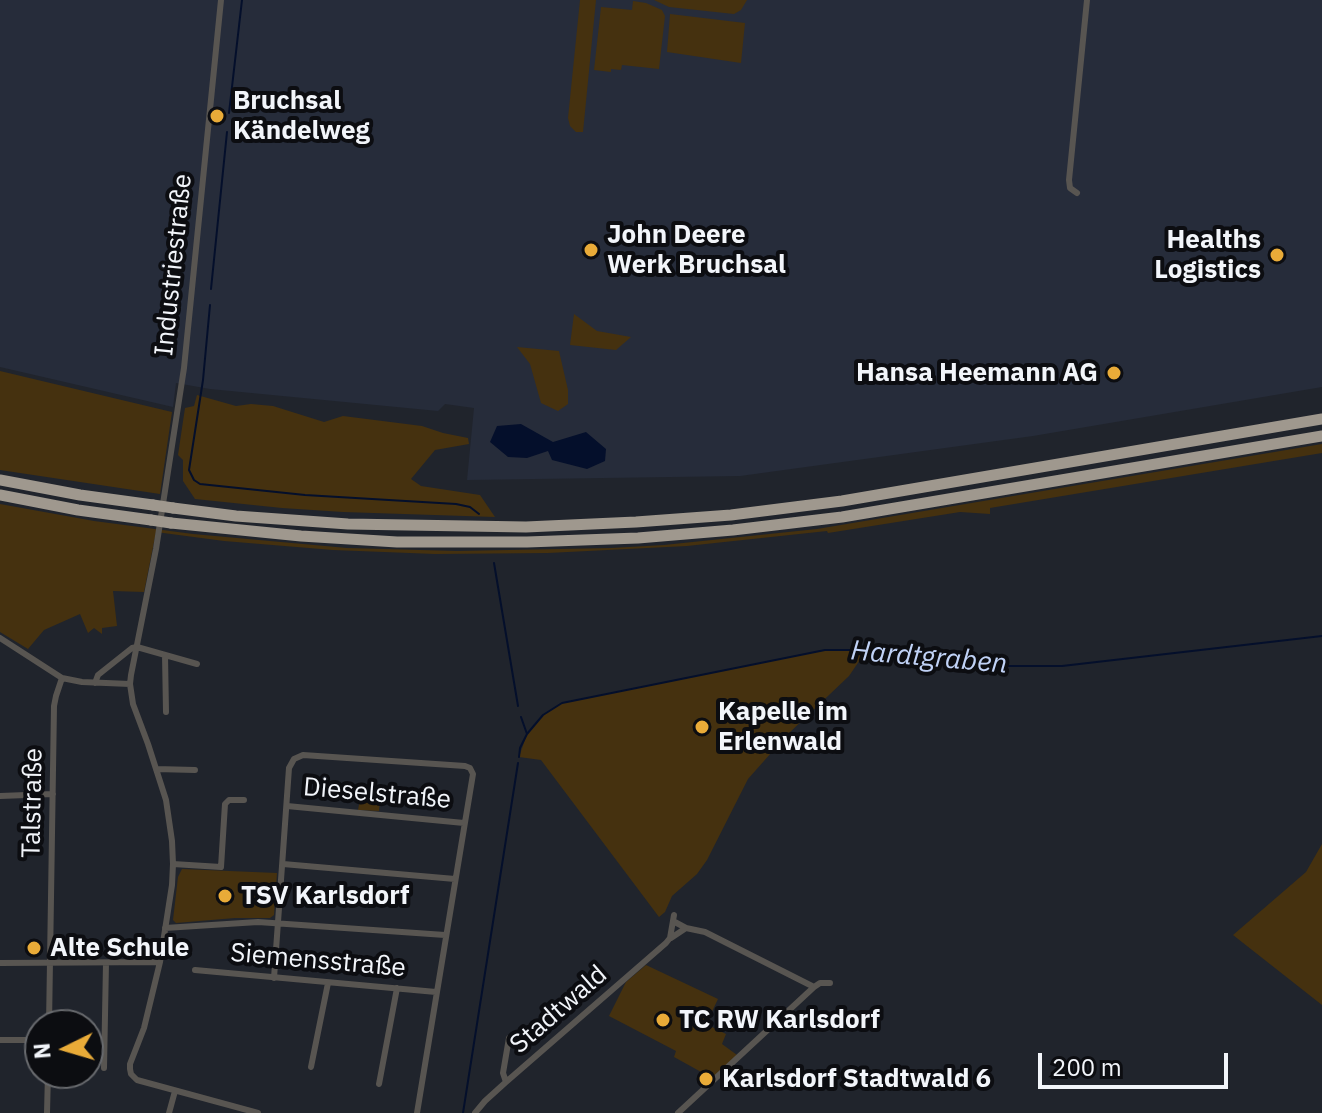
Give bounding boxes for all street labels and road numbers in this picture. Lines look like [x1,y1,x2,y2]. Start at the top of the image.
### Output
street label: Industriestraße [149,172,199,358]
street label: Talstraße [16,748,50,858]
street label: Dieselstraße [302,772,452,816]
street label: Siemensstraße [229,938,407,984]
street label: Stadtwald [504,959,614,1061]

